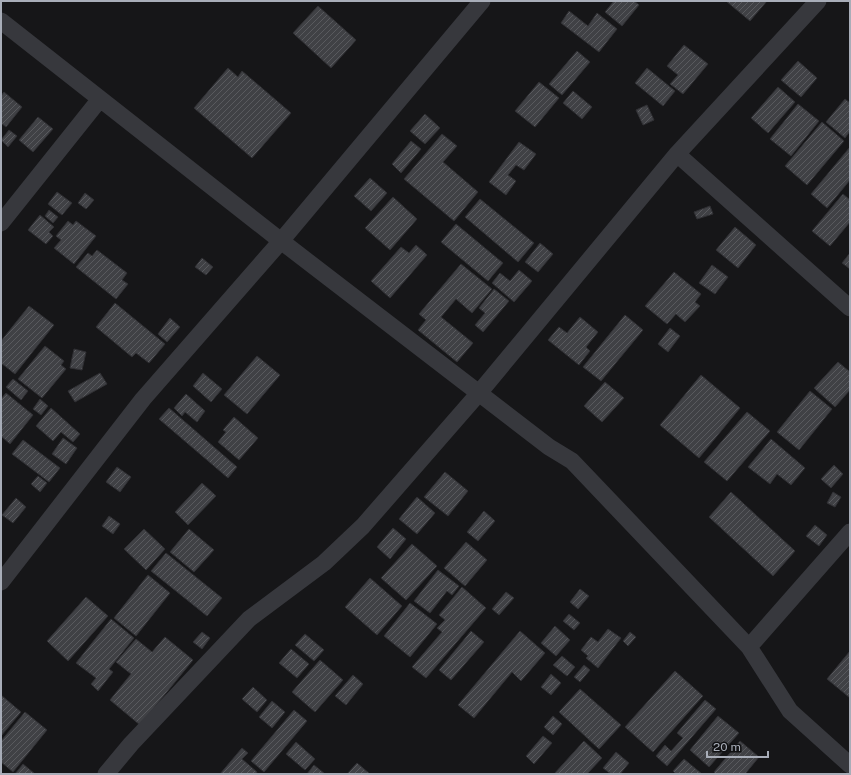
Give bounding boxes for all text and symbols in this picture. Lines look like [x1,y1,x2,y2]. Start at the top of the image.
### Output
scale bar [707,733,768,759]
text: 20 m [713,740,741,754]

